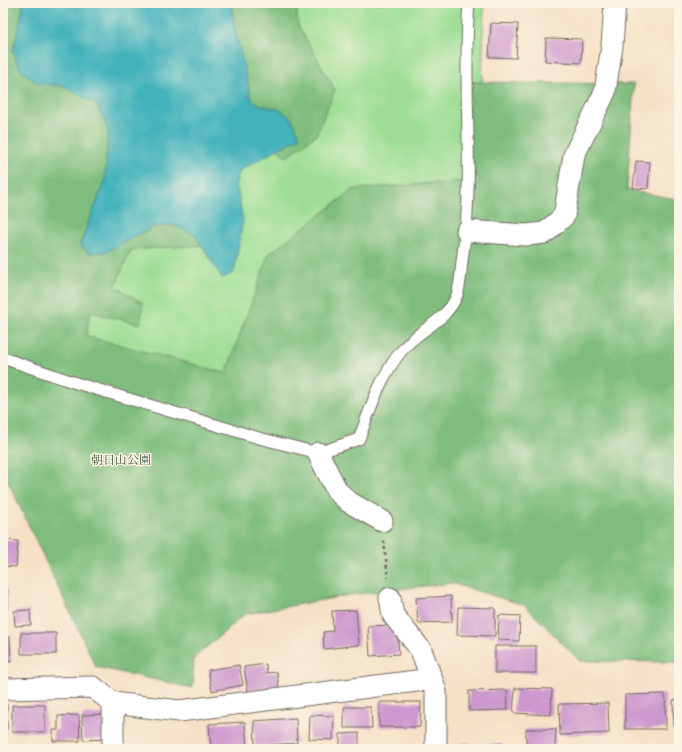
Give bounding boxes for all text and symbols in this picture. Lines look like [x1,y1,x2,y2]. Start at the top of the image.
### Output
park label: 朝日山公園 [91,453,151,467]

